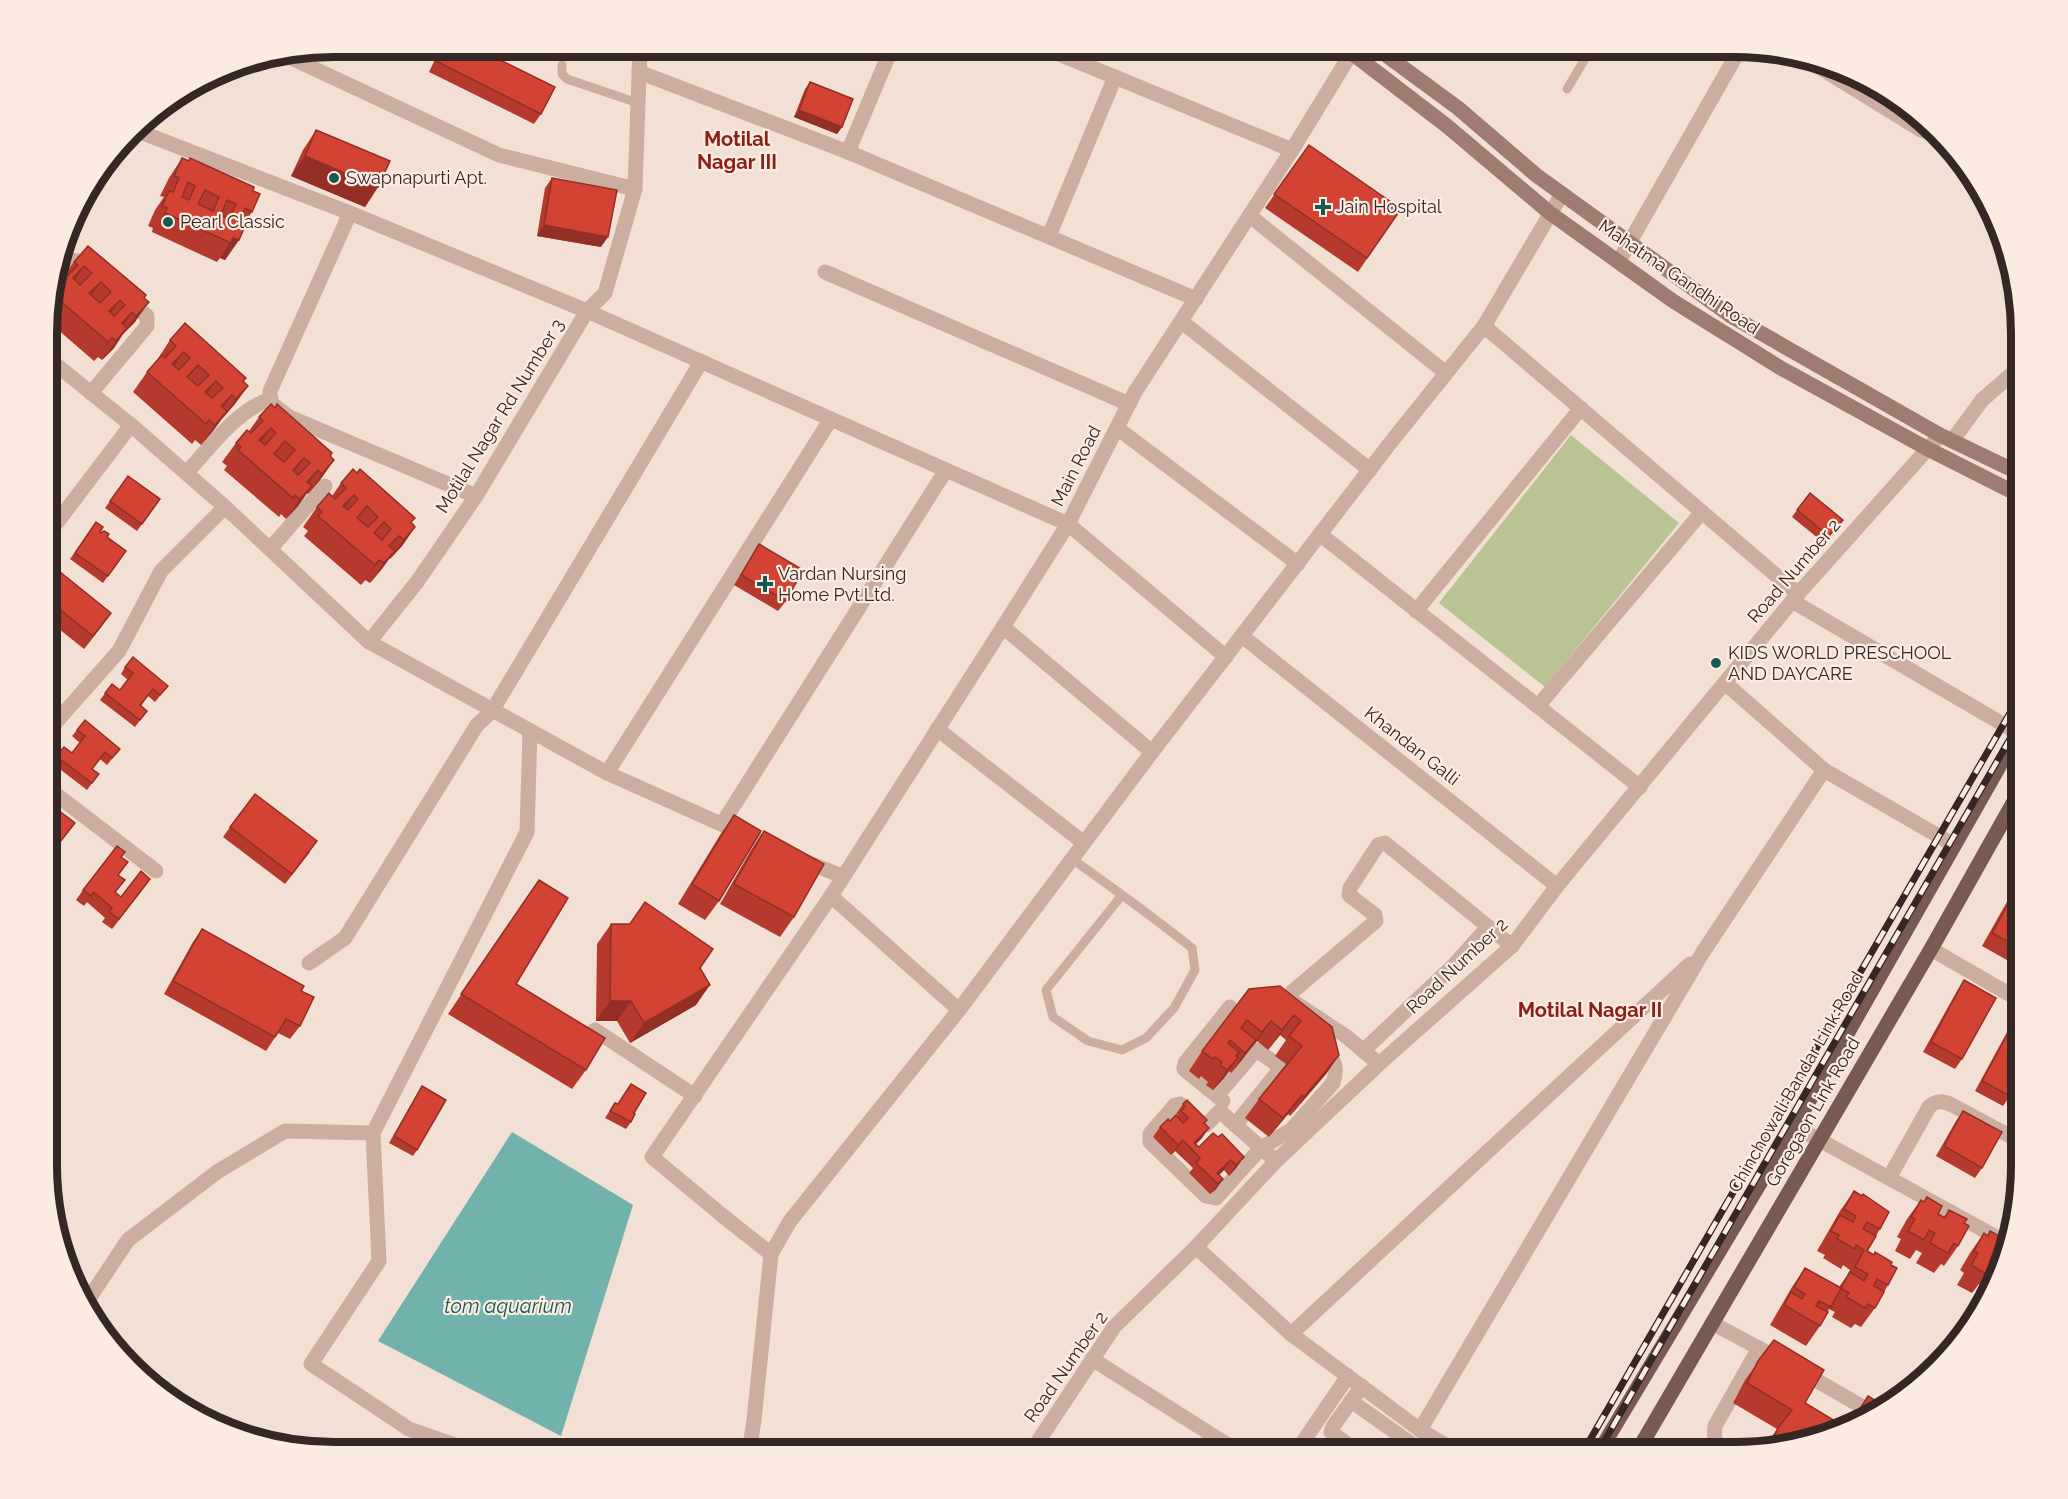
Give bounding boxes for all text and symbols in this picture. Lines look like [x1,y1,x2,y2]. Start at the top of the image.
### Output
district label: Motilal Nagar III [697,127,777,174]
place label: Swapnapurti Apt. [346,167,487,188]
marker: Swapnapurti Apt. [327,171,341,185]
place label: Jain Hospital [1336,196,1442,217]
marker: Jain Hospital [1314,198,1332,216]
place label: Pearl Classic [180,211,285,232]
marker: Pearl Classic [161,215,175,229]
street label: Mahatma Gandhi Road [1595,215,1764,338]
street label: Motilal Nagar Rd Number 3 [431,315,568,517]
street label: Main Road [1046,422,1105,510]
street label: Road Number 2 [1743,515,1844,627]
place label: Vardan Nursing Home Pvt.Ltd. [778,563,906,605]
marker: Vardan Nursing Home Pvt.Ltd. [756,575,774,593]
place label: KIDS WORLD PRESCHOOL AND DAYCARE [1728,642,1952,684]
marker: KIDS WORLD PRESCHOOL AND DAYCARE [1709,656,1723,670]
street label: Khandan Galli [1361,702,1464,789]
street label: Road Number 2 [1402,913,1512,1018]
street label: Chinchowali Bandar Link Road [1724,968,1868,1196]
district label: Motilal Nagar II [1518,998,1662,1022]
street label: Goregaon Link Road [1761,1033,1864,1190]
water label: tom aquarium [444,1294,572,1318]
street label: Road Number 2 [1020,1307,1112,1426]

